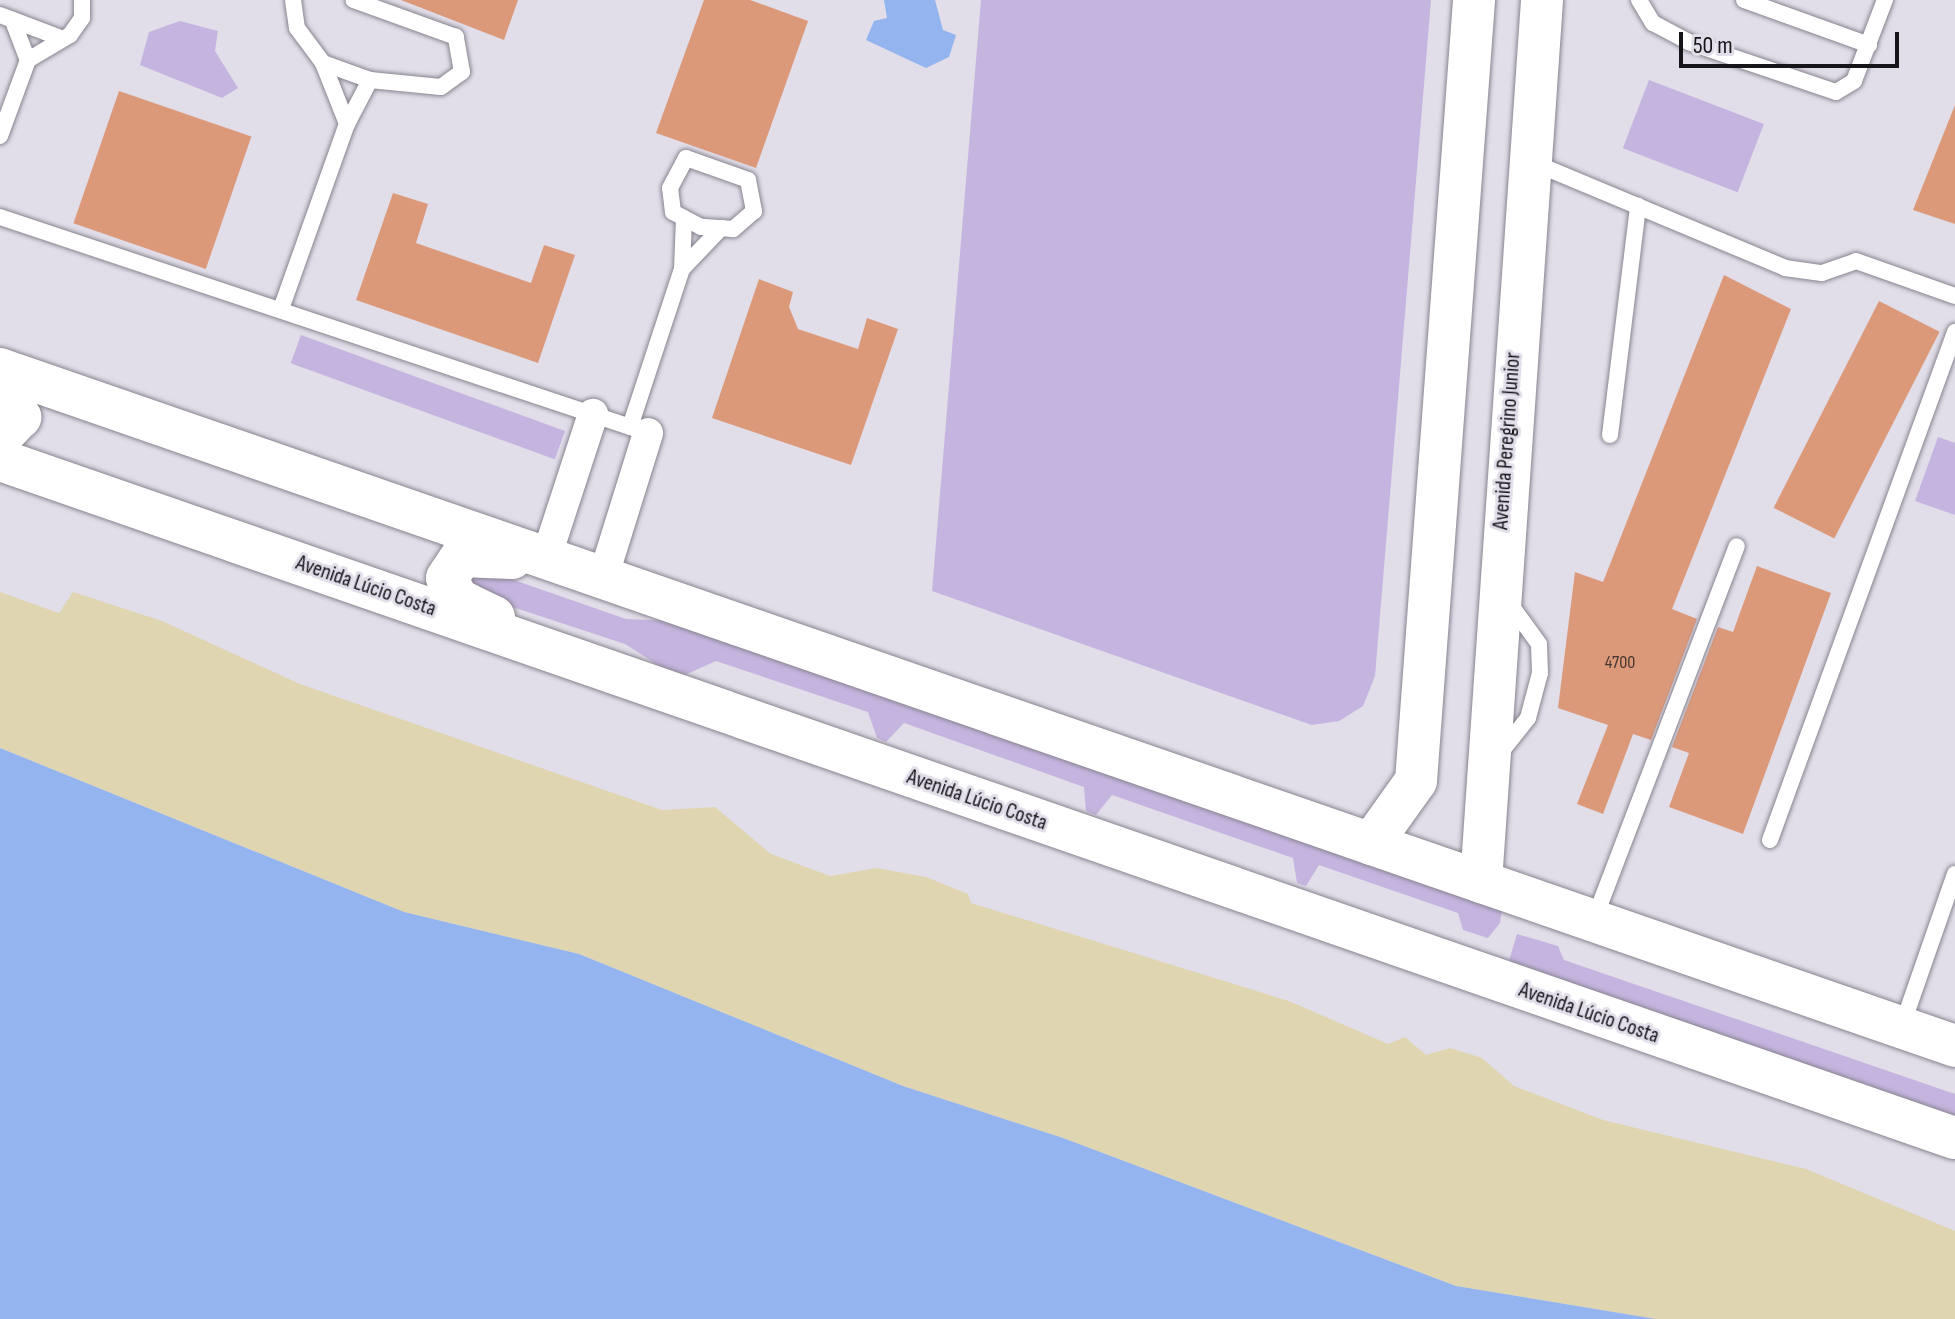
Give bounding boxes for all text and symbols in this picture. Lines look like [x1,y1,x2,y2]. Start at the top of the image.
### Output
scale bar [1683,16,1903,66]
text: 50 m [1693,31,1733,60]
street label: Avenida Peregrino Junior [1488,351,1526,531]
street label: Avenida Lúcio Costa [292,550,440,622]
house number: 4700 [1605,652,1635,674]
street label: Avenida Lúcio Costa [903,764,1051,836]
street label: Avenida Lúcio Costa [1515,977,1663,1049]

